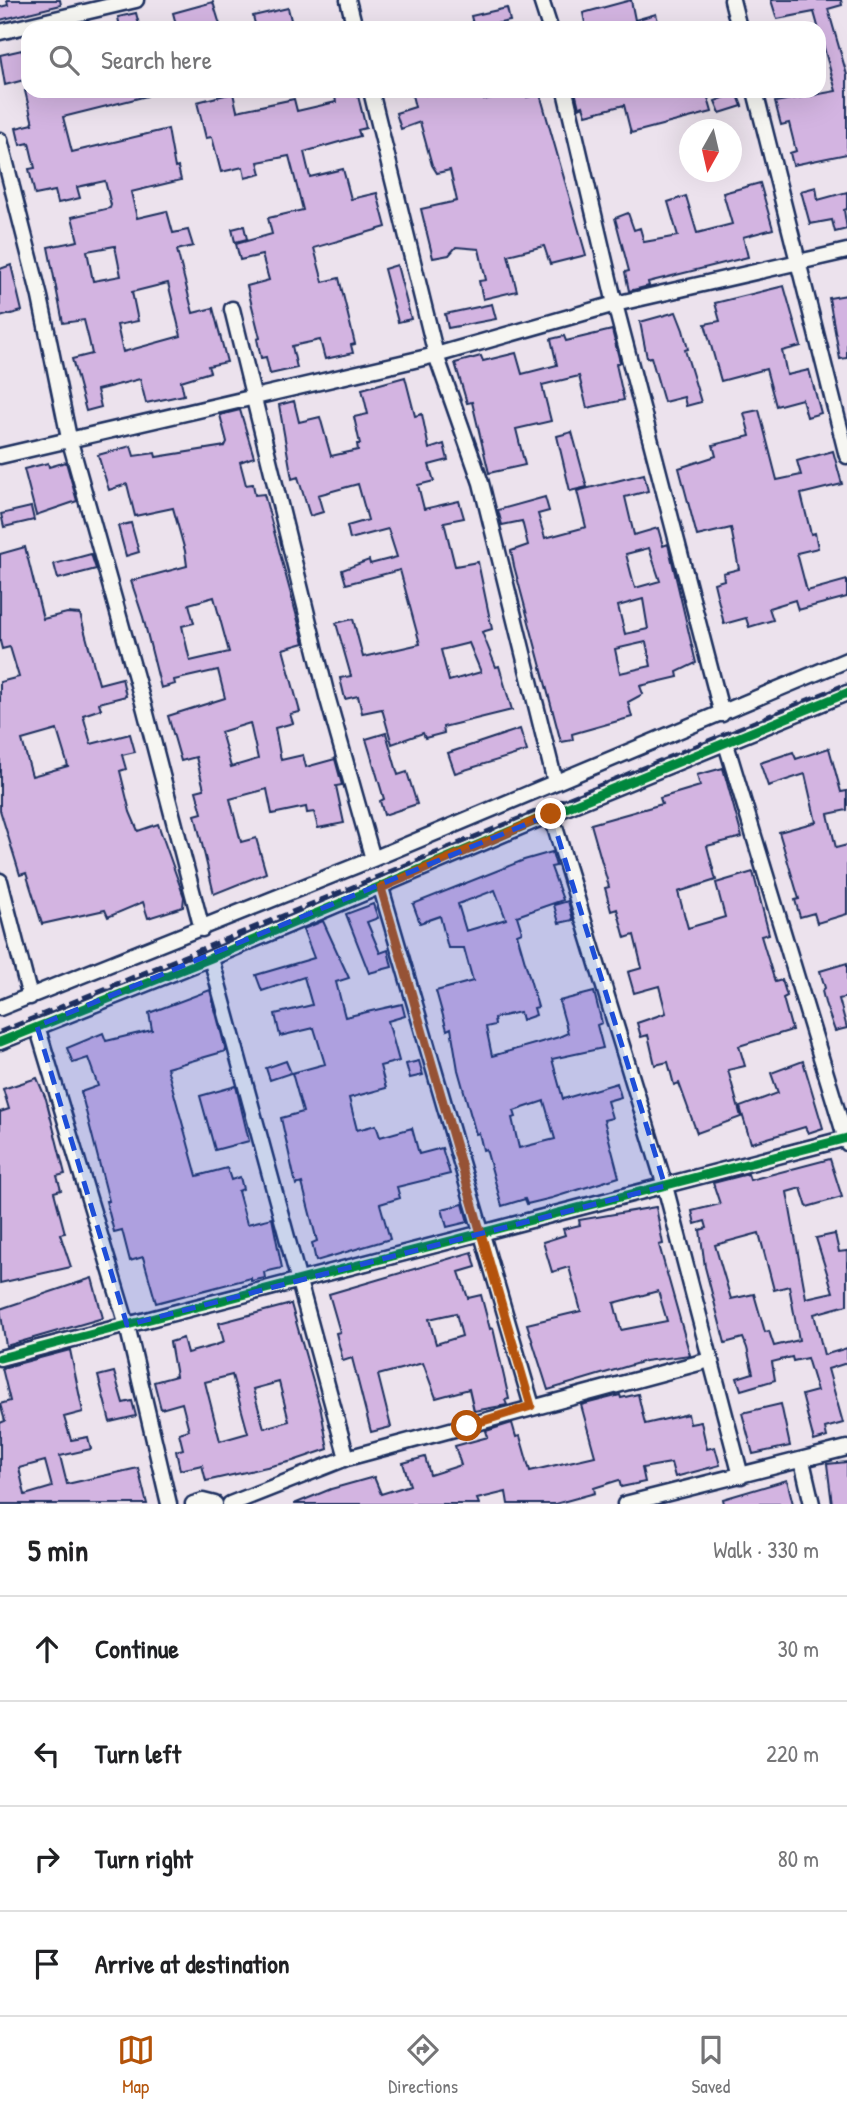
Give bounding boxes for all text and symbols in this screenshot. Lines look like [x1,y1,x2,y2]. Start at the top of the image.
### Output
search box [21,21,826,98]
icon: search [45,41,83,79]
text: Search here [101,42,212,77]
north arrow [679,119,742,182]
route end [535,798,566,829]
route start [451,1410,482,1441]
text: 5 min [28,1530,88,1570]
text: Walk · 330 m [713,1534,819,1565]
icon: ahead [28,1630,66,1668]
text: Continue [95,1631,179,1666]
text: 30 m [777,1633,819,1664]
icon: left [28,1735,66,1773]
text: Turn left [95,1736,181,1771]
text: 220 m [766,1738,819,1769]
icon: right [28,1840,66,1878]
text: Turn right [95,1841,193,1876]
text: 80 m [778,1843,819,1874]
icon: arrive [28,1945,66,1983]
text: Arrive at destination [95,1946,290,1981]
tab: Map [117,2031,155,2099]
tab: Directions [388,2031,458,2099]
tab: Saved [692,2031,730,2099]

